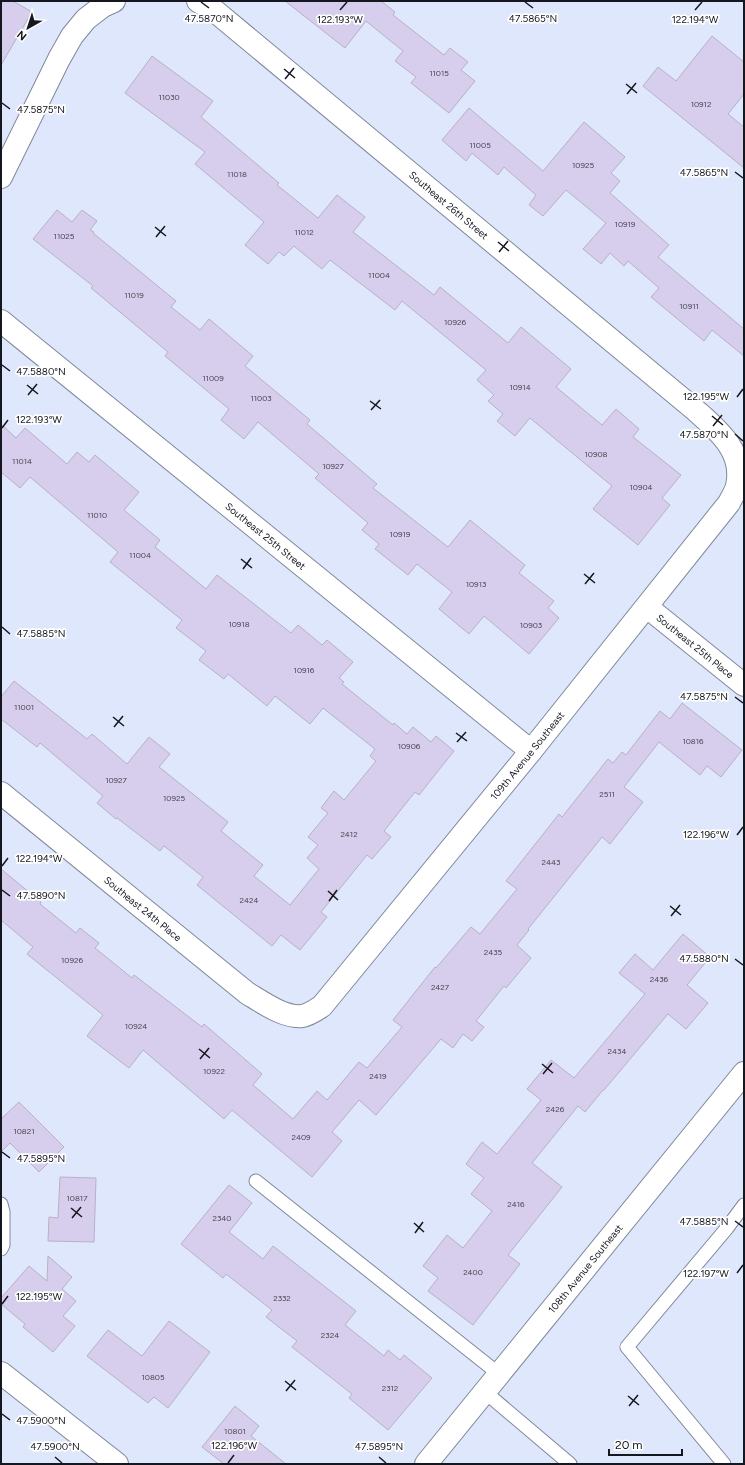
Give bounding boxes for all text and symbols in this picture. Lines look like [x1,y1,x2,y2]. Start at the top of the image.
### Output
north arrow [8,8,48,48]
text: 47.5870°N [185,12,233,25]
text: 47.5865°N [509,12,557,25]
text: 122.193°W [317,13,363,26]
text: 122.194°W [672,13,719,26]
text: N [15,28,29,43]
house number: 11015 [429,68,449,78]
house number: 11030 [158,92,180,102]
house number: 10912 [691,99,711,109]
text: 47.5875°N [17,103,65,116]
house number: 11005 [469,140,491,150]
house number: 10925 [572,160,594,170]
text: 47.5865°N [680,166,728,179]
street label: Southeast 26th Street [406,168,491,242]
house number: 11018 [227,169,247,179]
house number: 10919 [615,219,636,229]
house number: 11012 [294,227,314,237]
house number: 11025 [54,231,75,241]
house number: 11004 [368,270,390,280]
house number: 11019 [124,290,144,300]
house number: 10911 [679,301,699,311]
house number: 10926 [444,317,466,327]
text: 47.5880°N [16,365,66,378]
house number: 11009 [202,373,224,383]
house number: 10914 [509,382,531,392]
text: 122.195°W [683,390,730,403]
house number: 11003 [250,393,272,403]
text: 122.193°W [16,413,62,426]
text: 47.5870°N [680,428,728,441]
house number: 10908 [585,449,608,459]
house number: 11014 [12,456,32,466]
house number: 10927 [322,461,345,471]
house number: 10904 [629,482,653,492]
street label: Southeast 25th Street [223,500,308,573]
house number: 11010 [87,510,107,520]
house number: 10919 [390,529,411,539]
house number: 11004 [129,550,151,560]
house number: 10913 [466,579,486,589]
street label: Southeast 25th Place [654,611,737,682]
house number: 10918 [228,619,250,629]
house number: 10903 [520,620,542,630]
text: 47.5885°N [17,627,65,640]
house number: 10916 [294,665,315,675]
text: 47.5875°N [680,690,728,703]
house number: 11001 [14,702,34,712]
street label: 109th Avenue Southeast [488,709,567,803]
house number: 10816 [682,736,704,746]
house number: 10906 [398,741,421,751]
house number: 10927 [105,775,128,785]
house number: 2511 [599,789,615,799]
house number: 10925 [163,793,185,803]
text: 122.196°W [683,828,729,841]
house number: 2412 [340,829,358,839]
text: 122.194°W [16,852,63,865]
house number: 2443 [542,857,560,867]
street label: Southeast 24th Place [101,873,184,945]
text: 47.5890°N [16,889,66,902]
house number: 2424 [240,895,258,905]
house number: 2435 [484,947,503,957]
text: 47.5880°N [679,952,729,965]
house number: 10926 [61,955,83,965]
house number: 2436 [650,974,669,984]
house number: 2427 [431,982,450,992]
house number: 10924 [125,1021,147,1031]
house number: 2434 [608,1046,626,1056]
house number: 10922 [203,1066,225,1076]
house number: 2419 [369,1071,387,1081]
house number: 2426 [546,1104,565,1114]
house number: 10821 [13,1126,35,1136]
house number: 2409 [291,1132,311,1142]
text: 47.5895°N [17,1152,65,1165]
house number: 10817 [67,1193,88,1203]
house number: 2416 [507,1199,525,1209]
house number: 2340 [213,1213,231,1223]
text: 47.5885°N [680,1215,728,1228]
street label: 108th Avenue Southeast [545,1222,626,1316]
house number: 2400 [463,1267,483,1277]
text: 122.197°W [683,1267,729,1280]
text: 122.195°W [16,1290,63,1303]
house number: 2332 [273,1293,291,1303]
house number: 2324 [321,1330,339,1340]
house number: 10805 [141,1372,165,1382]
house number: 2312 [382,1383,398,1393]
text: 47.5900°N [16,1414,66,1427]
house number: 10801 [224,1426,246,1436]
scale bar [609,1431,682,1457]
text: 20 m [615,1438,643,1452]
text: 122.196°W [211,1439,257,1452]
text: 47.5900°N [30,1440,80,1453]
text: 47.5895°N [355,1440,403,1453]

